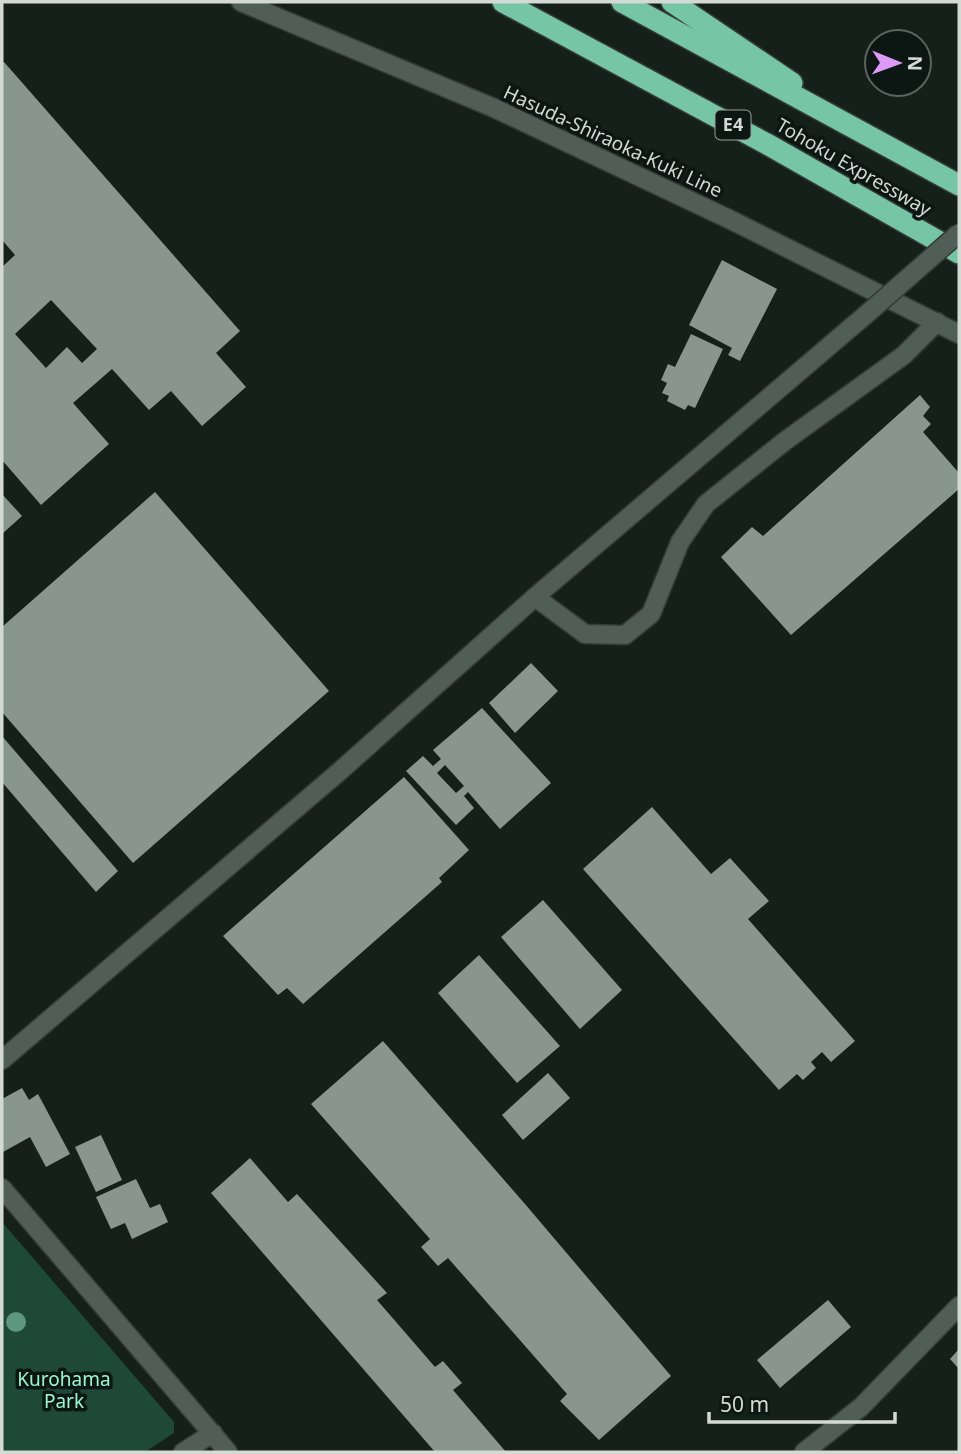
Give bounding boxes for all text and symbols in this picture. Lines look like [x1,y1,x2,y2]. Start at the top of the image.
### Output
north arrow [863,28,933,98]
text: N [902,55,928,71]
street label: Hasuda-Shiraoka-Kuki Line [499,79,727,203]
road number: E4 [716,110,750,140]
street label: Tohoku Expressway [772,112,936,222]
park label: Kurohama Park [17,1366,111,1414]
scale bar [709,1380,894,1424]
text: 50 m [720,1390,769,1418]

